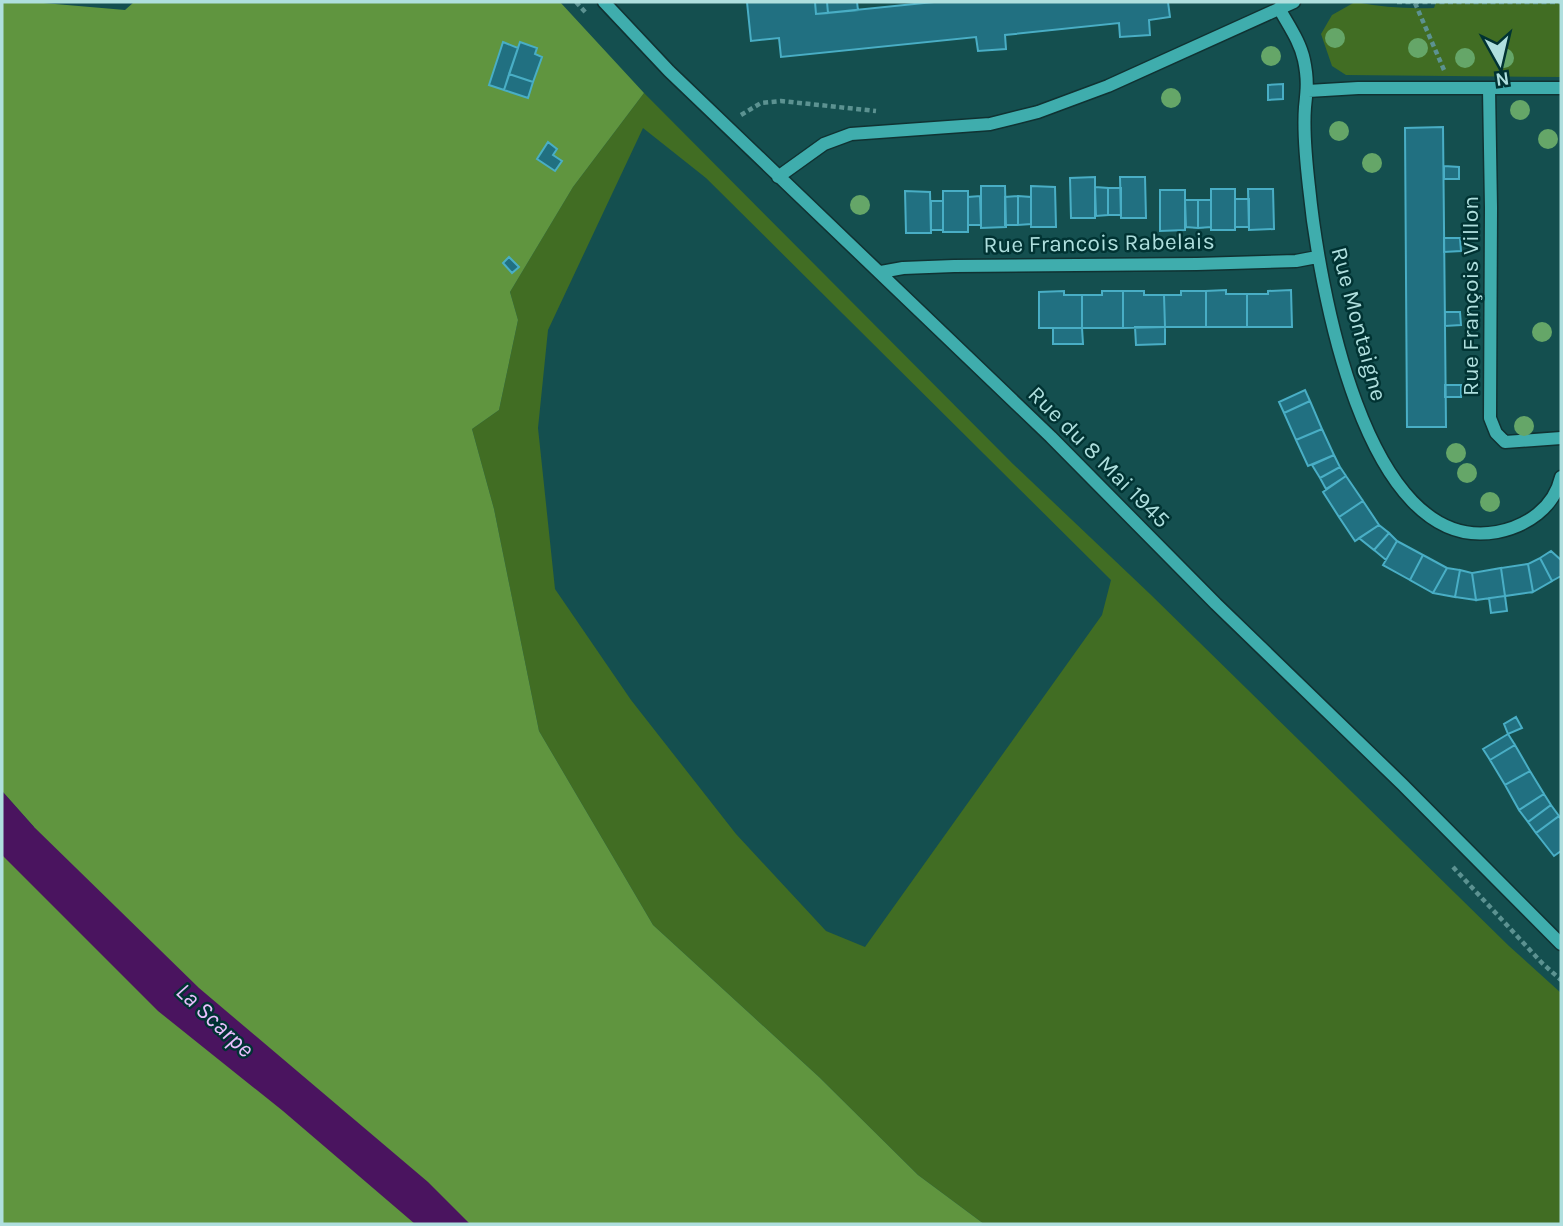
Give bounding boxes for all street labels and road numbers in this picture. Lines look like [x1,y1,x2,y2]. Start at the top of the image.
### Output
street label: Rue François Villon [1457,196,1484,396]
street label: Rue Francois Rabelais [983,227,1215,259]
street label: Rue Montaigne [1326,244,1392,404]
street label: Rue du 8 Mai 1945 [1023,381,1175,533]

